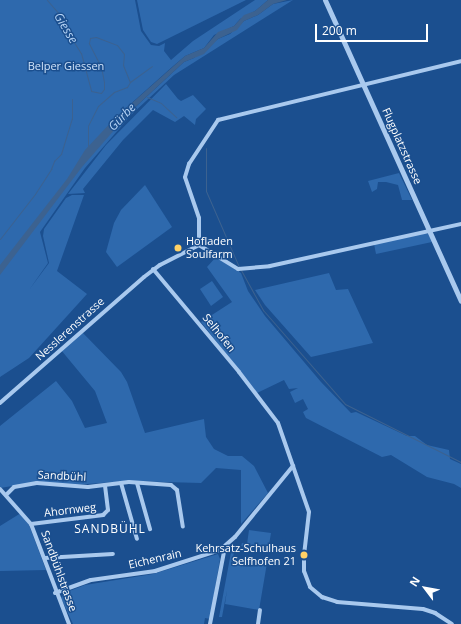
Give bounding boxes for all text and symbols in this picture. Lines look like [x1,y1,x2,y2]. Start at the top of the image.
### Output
water label: Giesse [51,10,81,46]
scale bar [317,16,430,42]
text: 200 m [322,22,357,39]
park label: Belper Giessen [28,59,104,73]
water label: Gürbe [105,100,139,134]
street label: Flugplatzstrasse [379,106,425,186]
place label: Hofladen Soulfarm [186,235,233,261]
marker: Hofladen Soulfarm [173,243,183,253]
street label: Nesslerenstrasse [33,295,107,363]
street label: Selhofen [200,311,238,355]
street label: Sandbühl [37,468,87,484]
street label: Ahornweg [43,500,97,520]
district label: SANDBÜHL [74,522,146,536]
street label: Sandbühlstrasse [38,529,80,613]
place label: Kehrsatz-Schulhaus Selfhofen 21 [195,542,296,568]
street label: Eichenrain [127,547,183,571]
marker: Kehrsatz-Schulhaus Selfhofen 21 [299,550,309,560]
north arrow [405,568,445,608]
text: N [406,574,423,589]

